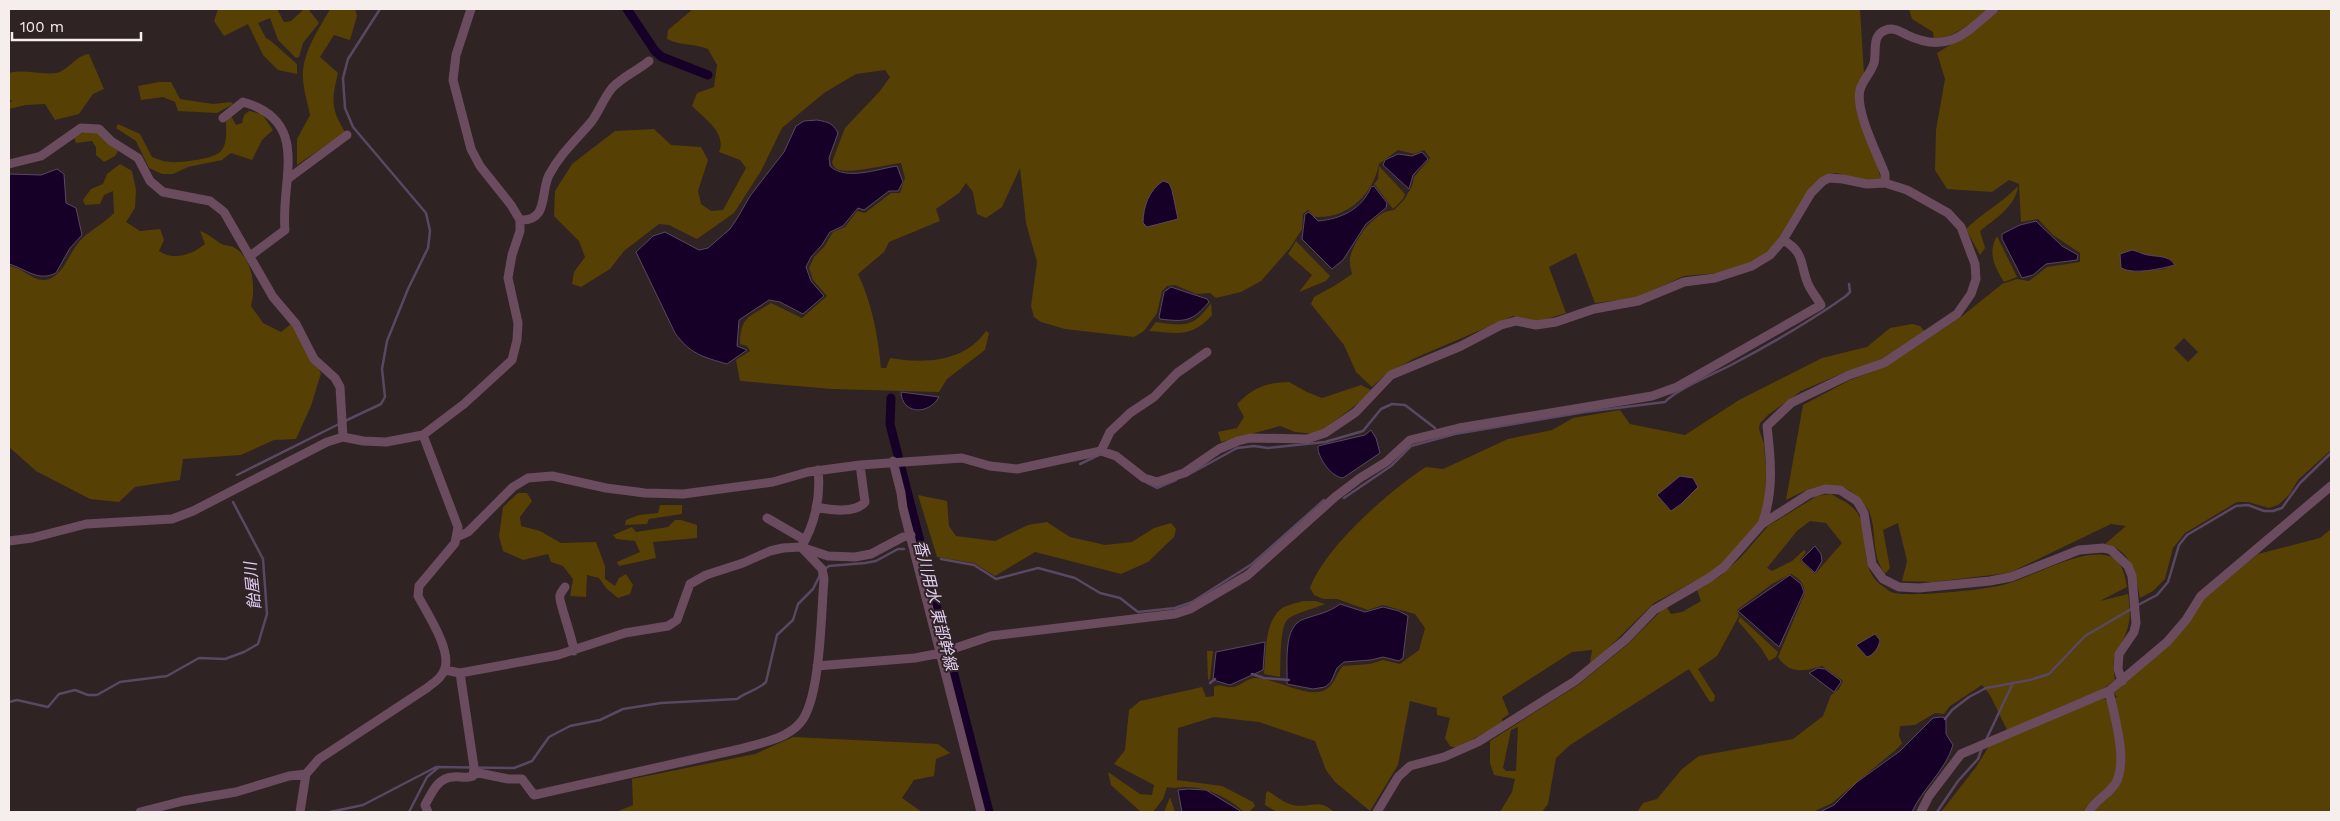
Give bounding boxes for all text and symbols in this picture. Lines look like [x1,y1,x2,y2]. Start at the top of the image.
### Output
scale bar [12,10,141,42]
text: 100 m [20,18,64,36]
water label: 香川用水 東部幹線 [910,538,961,674]
water label: 飴屋川 [240,559,264,611]

